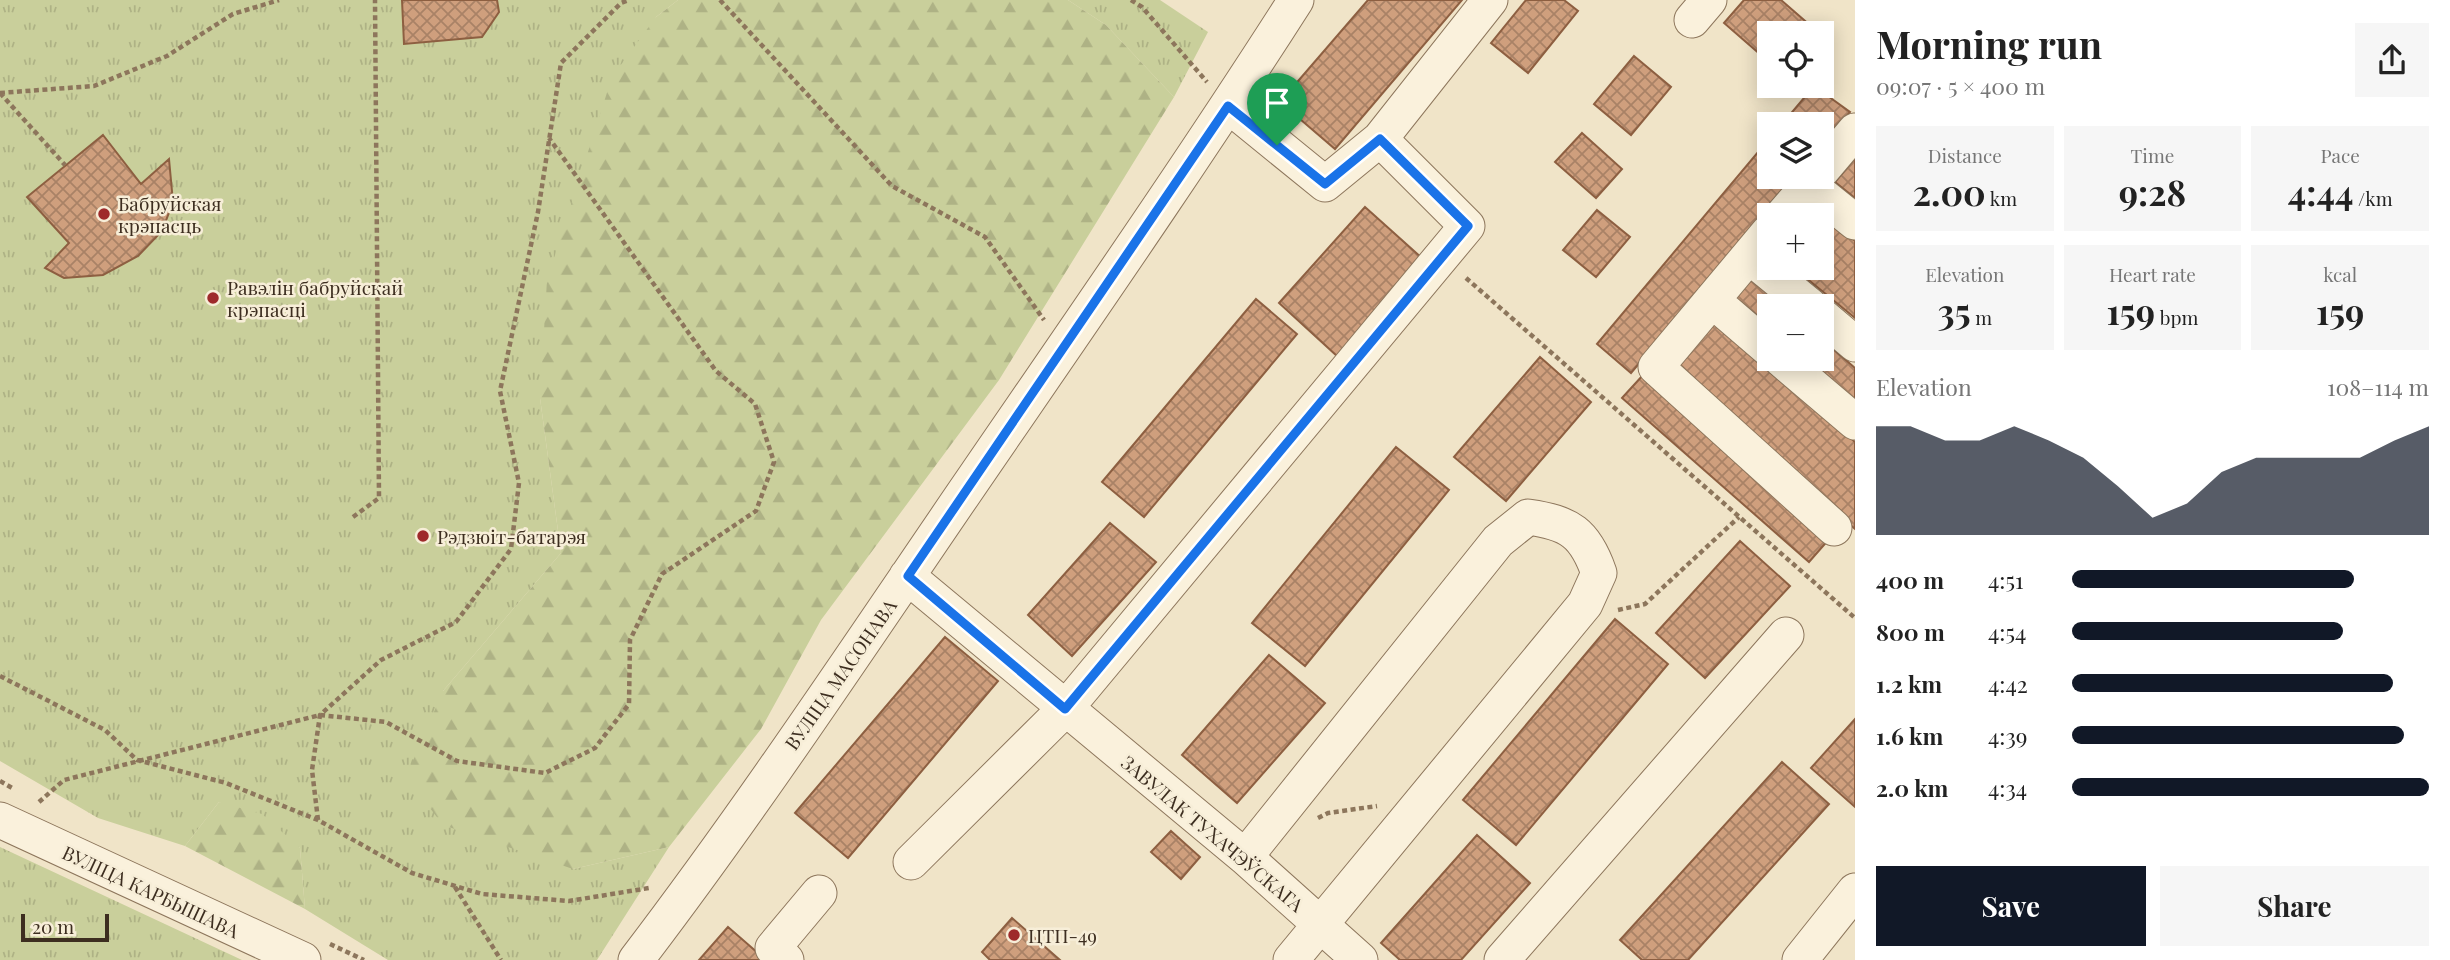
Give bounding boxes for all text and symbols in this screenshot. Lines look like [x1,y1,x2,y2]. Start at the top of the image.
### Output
text: Morning run [1876,18,2102,69]
map controls [1757,21,1834,371]
button: locate [1757,21,1834,98]
button: share [2355,23,2429,97]
text: 09:07 · 5 × 400 m [1876,70,2045,101]
pin [1247,73,1307,145]
icon: arrive [1258,84,1296,122]
button: layers [1757,112,1834,189]
text: Distance [1928,142,2002,168]
text: Time [2131,142,2174,168]
text: Pace [2321,142,2360,168]
text: 2.00 [1913,168,1986,215]
text: 9:28 [2119,168,2186,215]
text: 4:44 [2288,168,2353,215]
text: km [1986,185,2017,211]
text: /km [2353,185,2393,211]
place label: Бабруйская крэпасць [118,190,222,238]
button: + [1757,203,1834,280]
marker: Бабруйская крэпасць [96,206,112,222]
text: Elevation [1925,261,2004,287]
text: Heart rate [2109,261,2196,287]
text: kcal [2323,261,2357,287]
place label: Равэлін бабруйскай крэпасці [227,274,403,322]
text: 35 [1937,287,1971,334]
text: 159 [2107,287,2155,334]
text: 159 [2316,287,2364,334]
marker: Равэлін бабруйскай крэпасці [205,290,221,306]
button: − [1757,294,1834,371]
text: m [1971,304,1992,330]
text: bpm [2155,304,2198,330]
text: Elevation [1876,371,1972,402]
text: 108–114 m [2327,371,2429,402]
place label: Рэдзюіт-батарэя [437,523,586,549]
marker: Рэдзюіт-батарэя [415,528,431,544]
text: 400 m [1876,564,1944,595]
text: 4:51 [1988,564,2024,595]
street label: ВУЛІЦА МАСОНАВА [778,593,902,755]
text: 800 m [1876,616,1945,647]
text: 4:54 [1988,616,2026,647]
text: 1.2 km [1876,668,1942,699]
text: 4:42 [1988,668,2028,699]
text: 1.6 km [1876,720,1943,751]
text: 4:39 [1988,720,2028,751]
street label: ЗАВУЛАК ТУХАЧЭЎСКАГА [1116,749,1310,918]
text: 2.0 km [1876,772,1948,803]
text: 4:34 [1988,772,2027,803]
street label: ВУЛІЦА КАРБЫШАВА [58,839,245,944]
button: Save [1876,866,2146,946]
button: Share [2160,866,2429,946]
scale bar [21,911,108,943]
text: 20 m [32,913,74,939]
place label: ЦТП-49 [1028,922,1097,948]
marker: ЦТП-49 [1006,927,1022,943]

